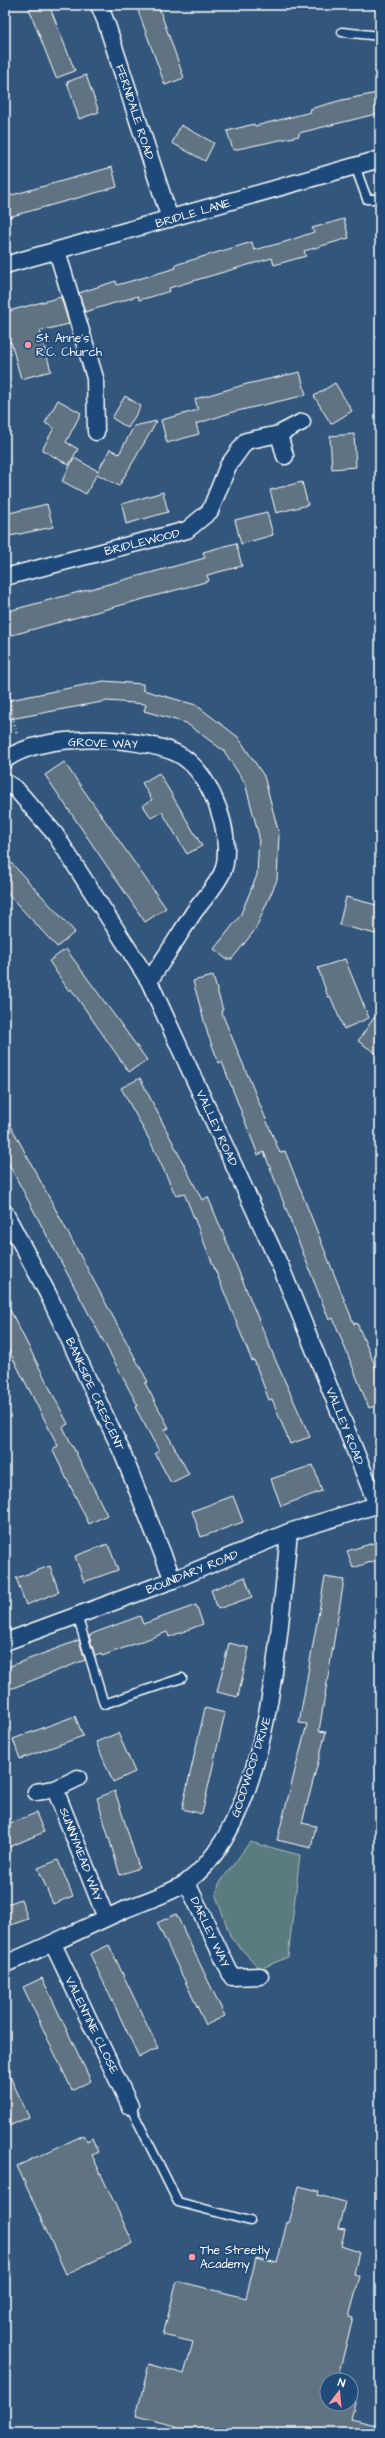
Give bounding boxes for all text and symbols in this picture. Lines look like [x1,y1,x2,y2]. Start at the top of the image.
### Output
street label: FERNDALE ROAD [111,62,158,162]
street label: BRIDLE LANE [154,195,233,232]
place label: St. Anne's R.C. Church [36,330,102,361]
marker: St. Anne's R.C. Church [23,340,33,350]
street label: BRIDLEWOOD [103,525,182,560]
street label: GROVE WAY [68,734,139,753]
street label: VALLEY ROAD [191,1087,242,1169]
street label: BANKSIDE CRESCENT [61,1335,128,1454]
street label: VALLEY ROAD [321,1385,368,1468]
street label: BOUNDARY ROAD [144,1546,241,1599]
street label: GOODWOOD DRIVE [227,1715,276,1820]
street label: SUNNYMEAD WAY [55,1805,106,1904]
street label: DARLEY WAY [186,1894,234,1971]
street label: VALENTINE CLOSE [61,1974,123,2077]
place label: The Streetly Academy [200,2242,271,2274]
marker: The Streetly Academy [187,2252,197,2262]
north arrow [319,2372,359,2412]
text: N [336,2375,347,2391]

